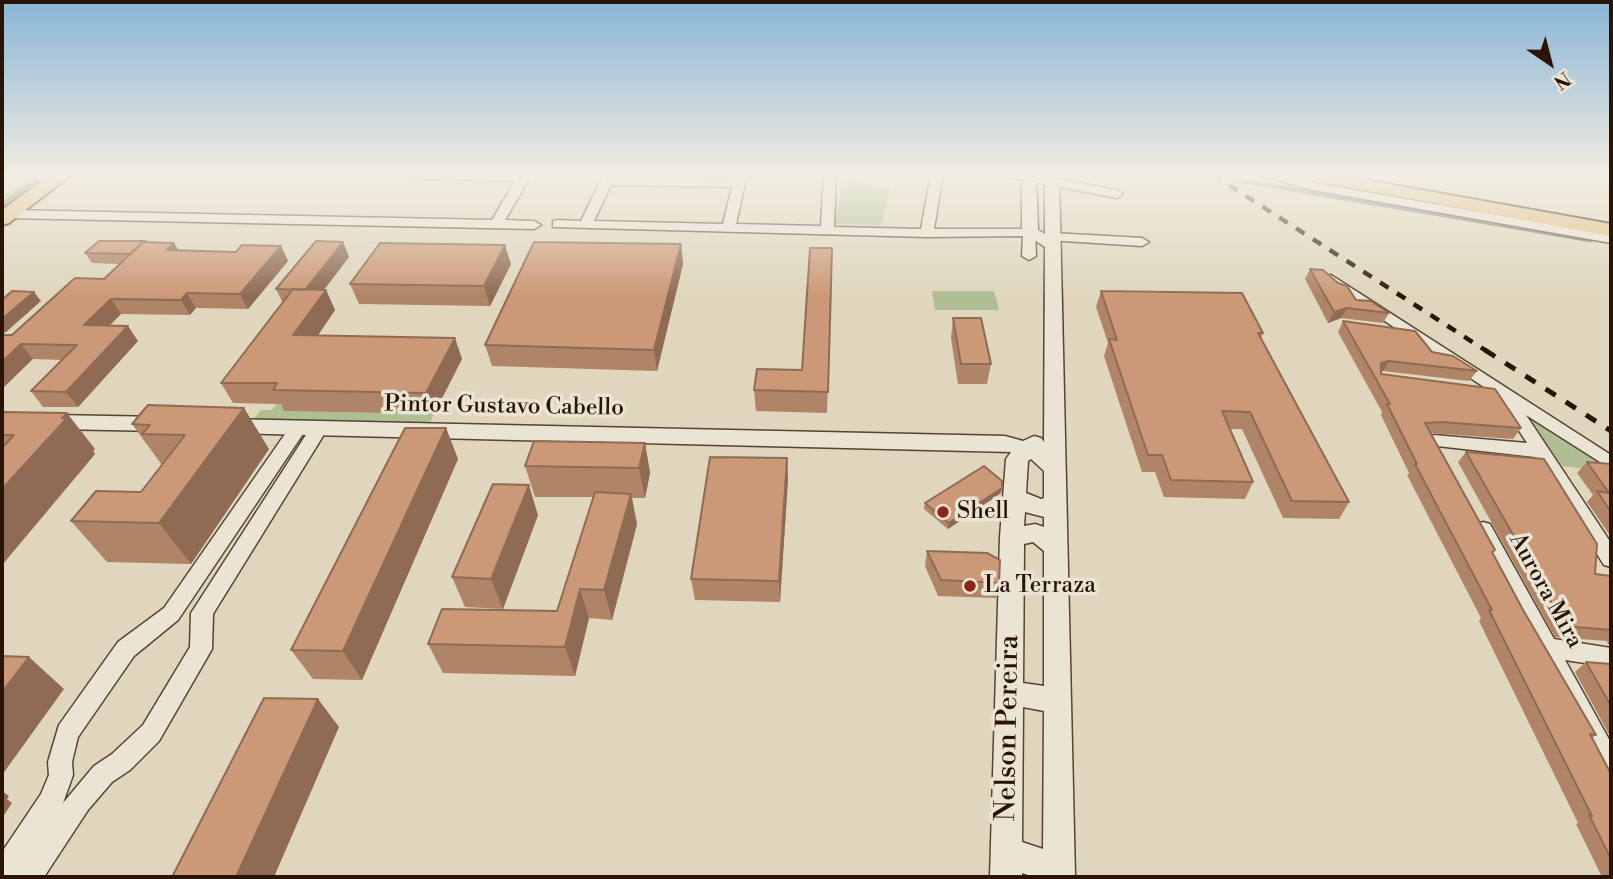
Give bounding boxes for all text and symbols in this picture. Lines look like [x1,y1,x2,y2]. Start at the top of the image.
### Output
north arrow [1515,28,1585,98]
text: N [1549,66,1575,94]
street label: Pintor Gustavo Cabello [384,391,624,423]
place label: Shell [957,498,1009,526]
marker: Shell [935,504,951,520]
street label: Aurora Mira [1502,529,1588,653]
place label: La Terraza [984,572,1096,600]
marker: La Terraza [962,578,978,594]
street label: Nelson Pereira [991,635,1027,821]

